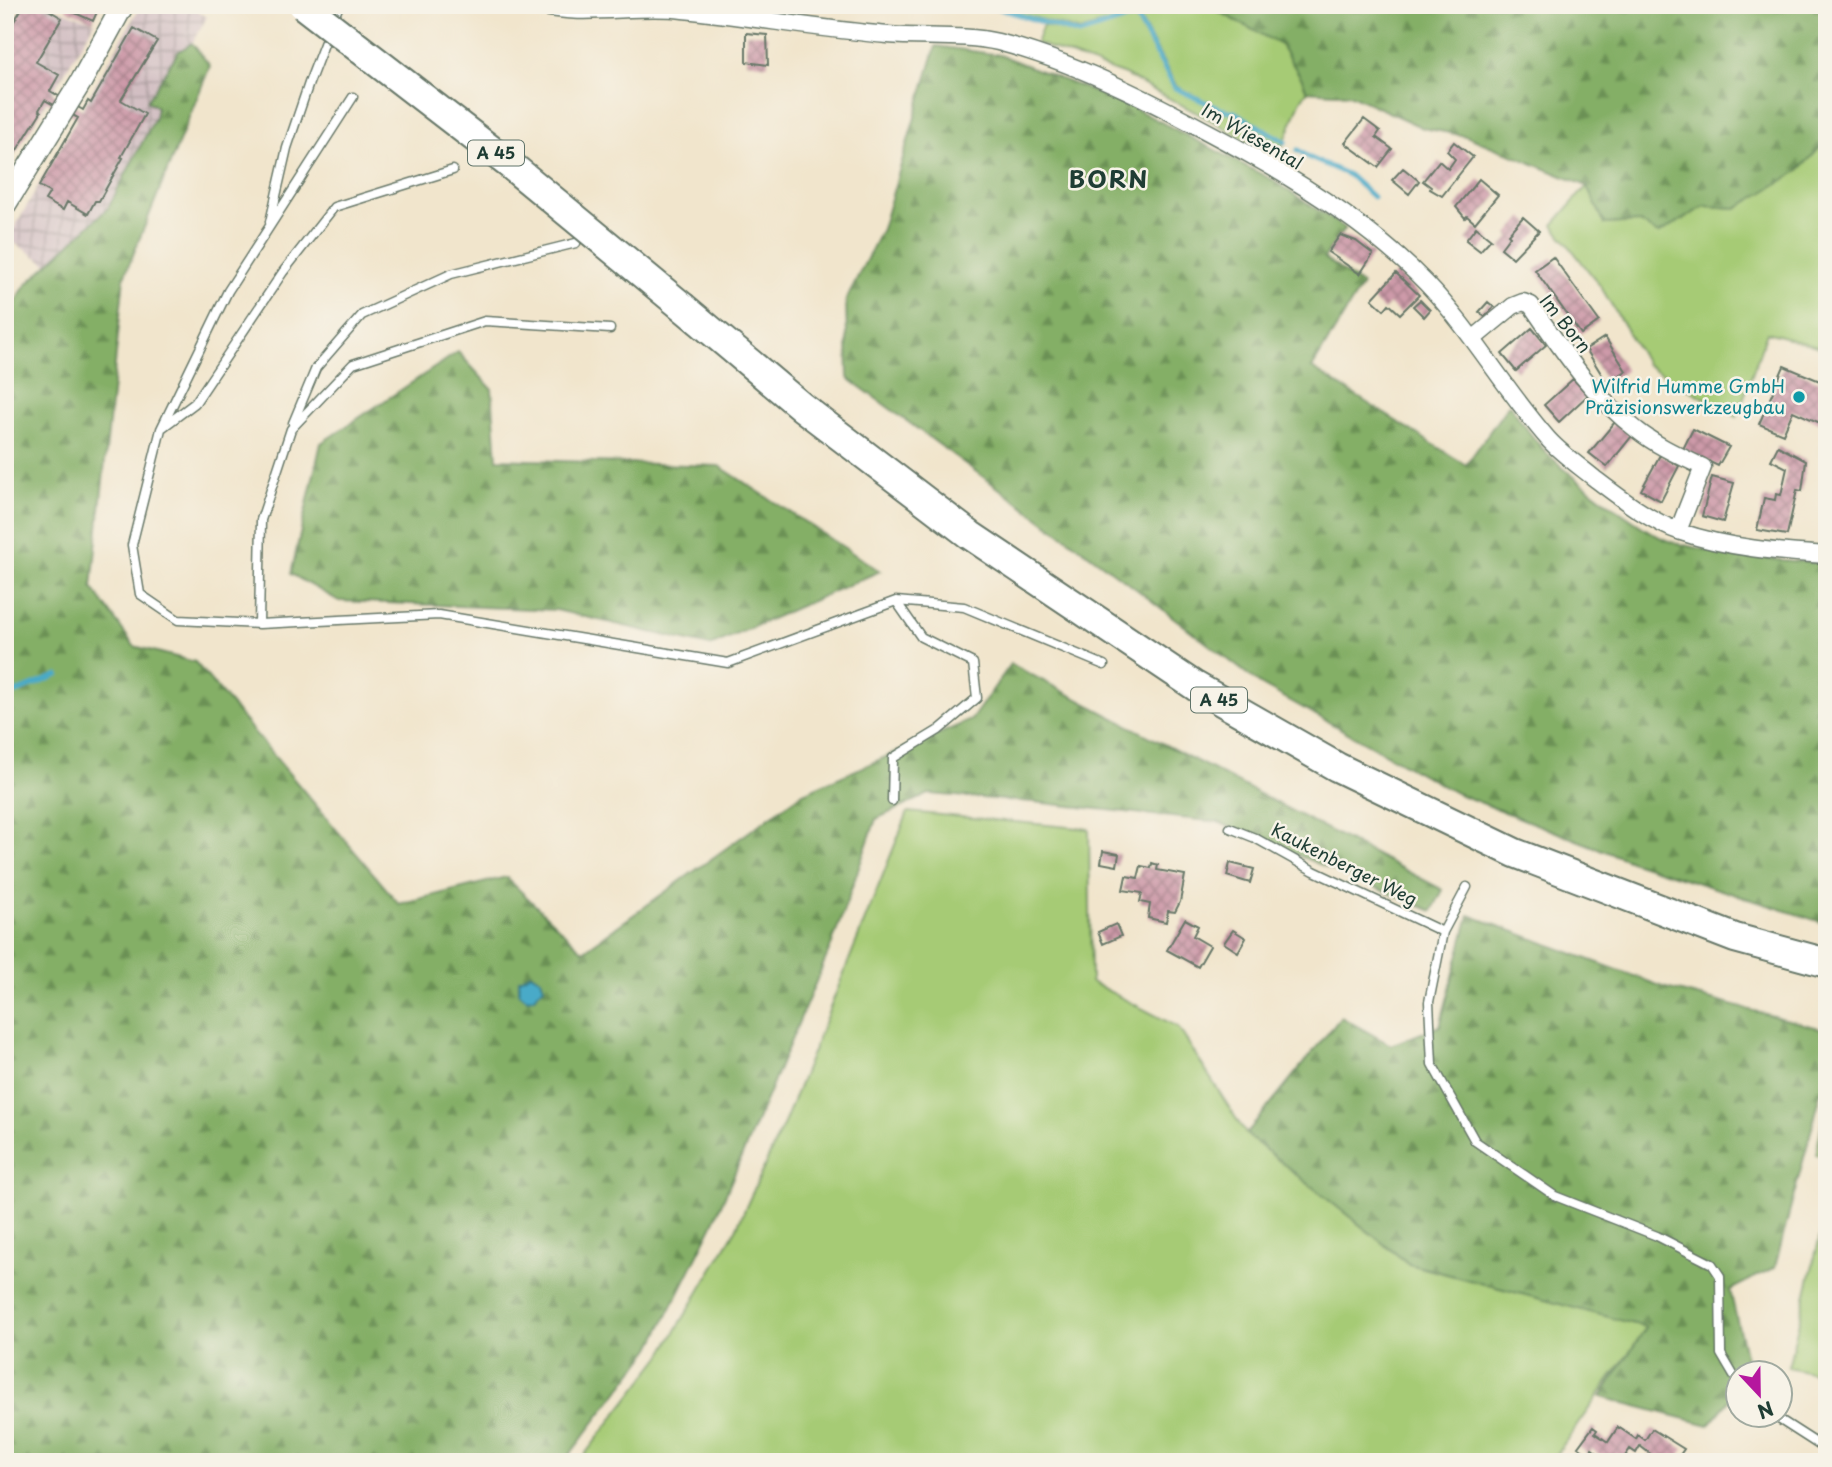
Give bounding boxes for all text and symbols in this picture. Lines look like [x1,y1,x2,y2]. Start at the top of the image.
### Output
street label: Im Wiesental [1197,96,1309,176]
road number: A 45 [468,140,524,166]
district label: BORN [1069,160,1149,196]
street label: Im Born [1534,288,1598,358]
place label: Wilfrid Humme GmbH Präzisionswerkzeugbau [1585,372,1785,420]
marker: Wilfrid Humme GmbH Präzisionswerkzeugbau [1791,389,1807,405]
road number: A 45 [1191,688,1247,712]
street label: Kaukenberger Weg [1267,815,1422,912]
north arrow [1724,1358,1794,1428]
text: N [1754,1395,1778,1426]

